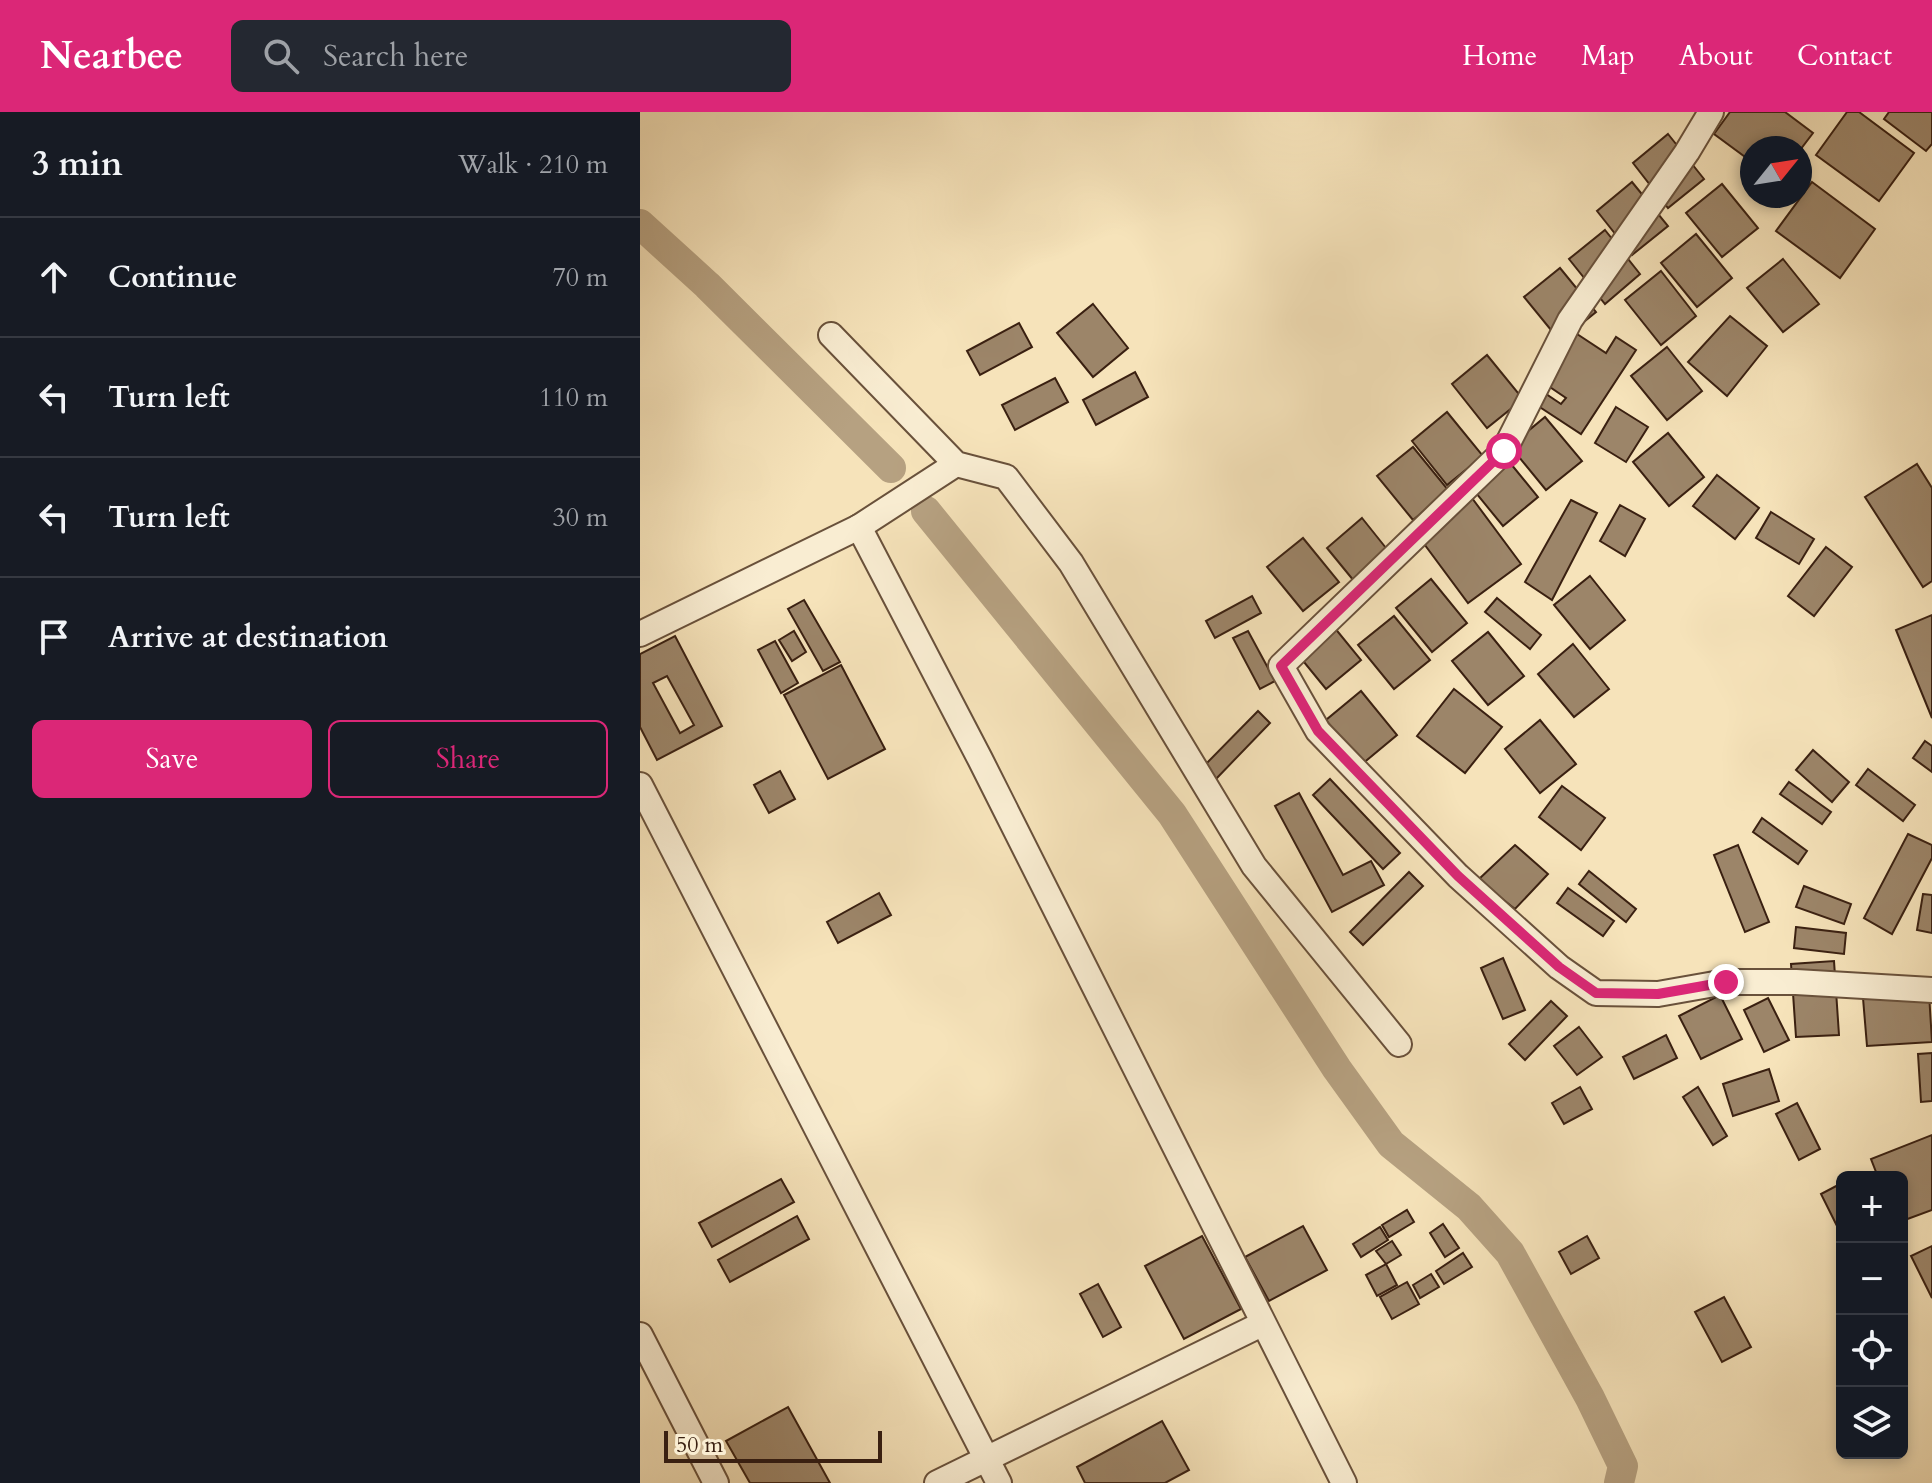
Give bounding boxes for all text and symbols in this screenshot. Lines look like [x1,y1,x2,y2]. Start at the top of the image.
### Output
search box [231,20,791,92]
text: Nearbee [40,30,183,82]
icon: search [259,34,303,78]
text: Search here [323,36,468,77]
text: Home [1462,37,1537,75]
text: Map [1581,37,1635,75]
text: About [1679,37,1753,75]
text: Contact [1797,37,1892,75]
north arrow [1740,136,1812,208]
text: 3 min [32,141,123,187]
text: Walk · 210 m [458,147,608,182]
icon: ahead [32,255,76,299]
text: Continue [108,257,237,298]
text: 70 m [552,260,608,295]
icon: left [32,375,76,419]
text: Turn left [108,377,230,418]
text: 110 m [539,380,608,415]
route start [1486,433,1522,469]
icon: left [32,495,76,539]
text: Turn left [108,497,230,538]
text: 30 m [552,500,608,535]
icon: arrive [32,615,76,659]
text: Arrive at destination [108,617,388,658]
button: Save [32,720,312,798]
button: Share [328,720,608,798]
route end [1708,964,1744,1000]
map controls [1836,1171,1908,1459]
button: + [1836,1171,1908,1243]
button: − [1836,1243,1908,1315]
button: locate [1836,1315,1908,1387]
button: layers [1836,1387,1908,1459]
scale bar [664,1427,882,1463]
text: 50 m [676,1430,723,1460]

